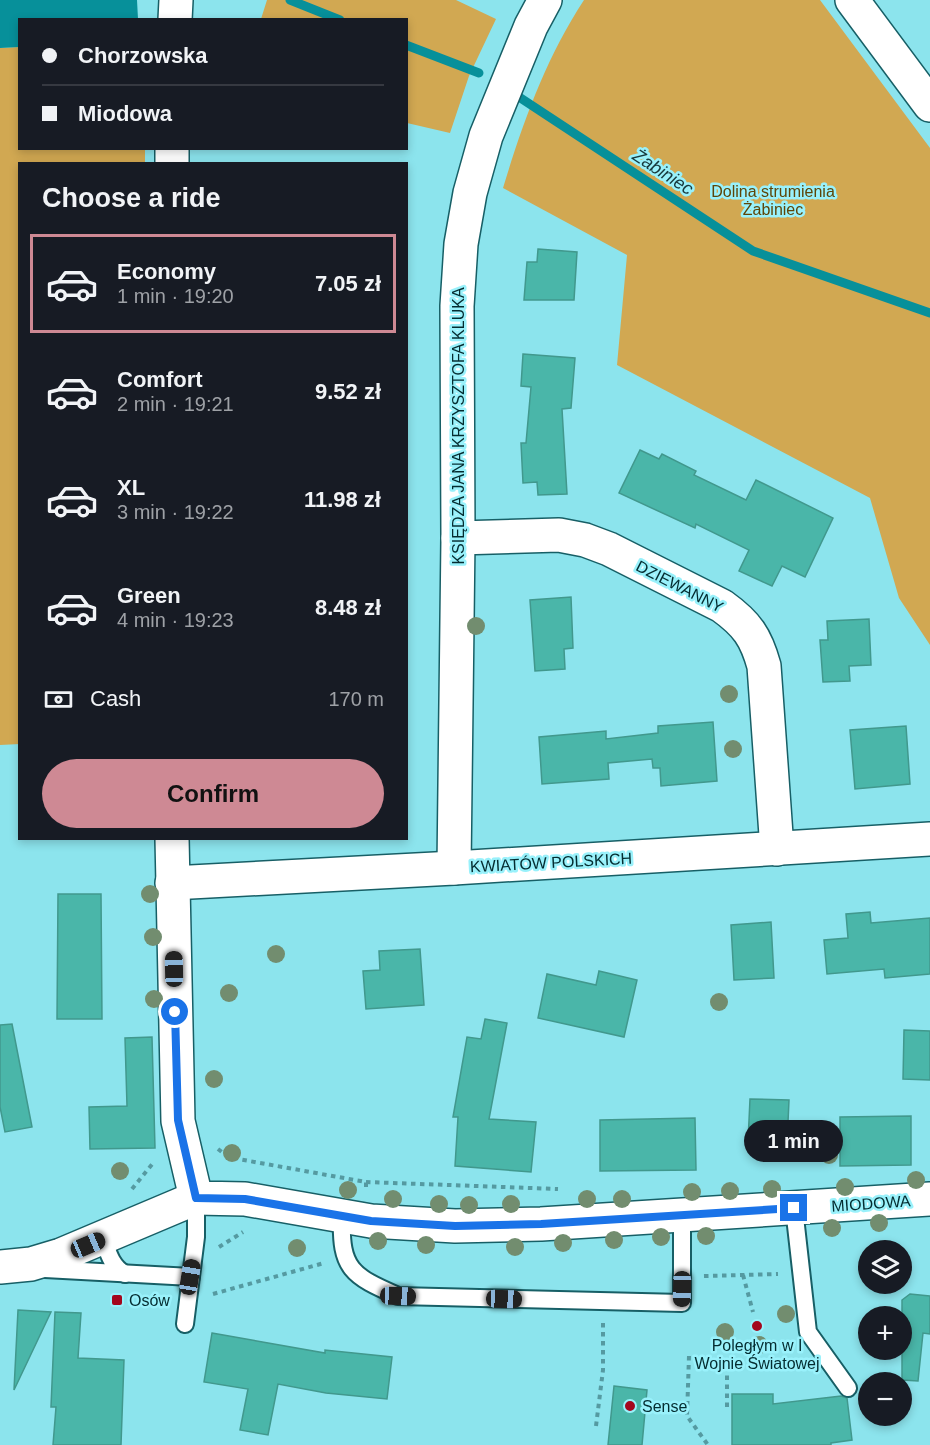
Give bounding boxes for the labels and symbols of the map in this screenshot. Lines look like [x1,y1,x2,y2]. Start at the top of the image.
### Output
water label: Żabiniec [628,145,697,199]
park label: Dolina strumienia Żabiniec [711,183,835,218]
street label: KSIĘDZA JANA KRZYSZTOFA KLUKA [450,287,467,565]
street label: DZIEWANNY [633,557,726,616]
street label: KWIATÓW POLSKICH [469,849,633,875]
car [165,951,183,987]
route start [161,998,188,1025]
callout: 1 min [744,1121,844,1163]
street label: MIODOWA [831,1192,912,1215]
route end [780,1194,807,1221]
car [68,1230,108,1260]
car [178,1258,202,1296]
car [673,1271,691,1307]
car [380,1286,416,1306]
car [486,1289,522,1309]
place label: Osów [129,1292,170,1309]
marker: Osów [110,1293,124,1307]
marker: Poległym w I Wojnie Światowej [750,1319,764,1333]
place label: Poległym w I Wojnie Światowej [694,1337,820,1372]
place label: Sense [642,1398,687,1415]
marker: Sense [623,1399,637,1413]

